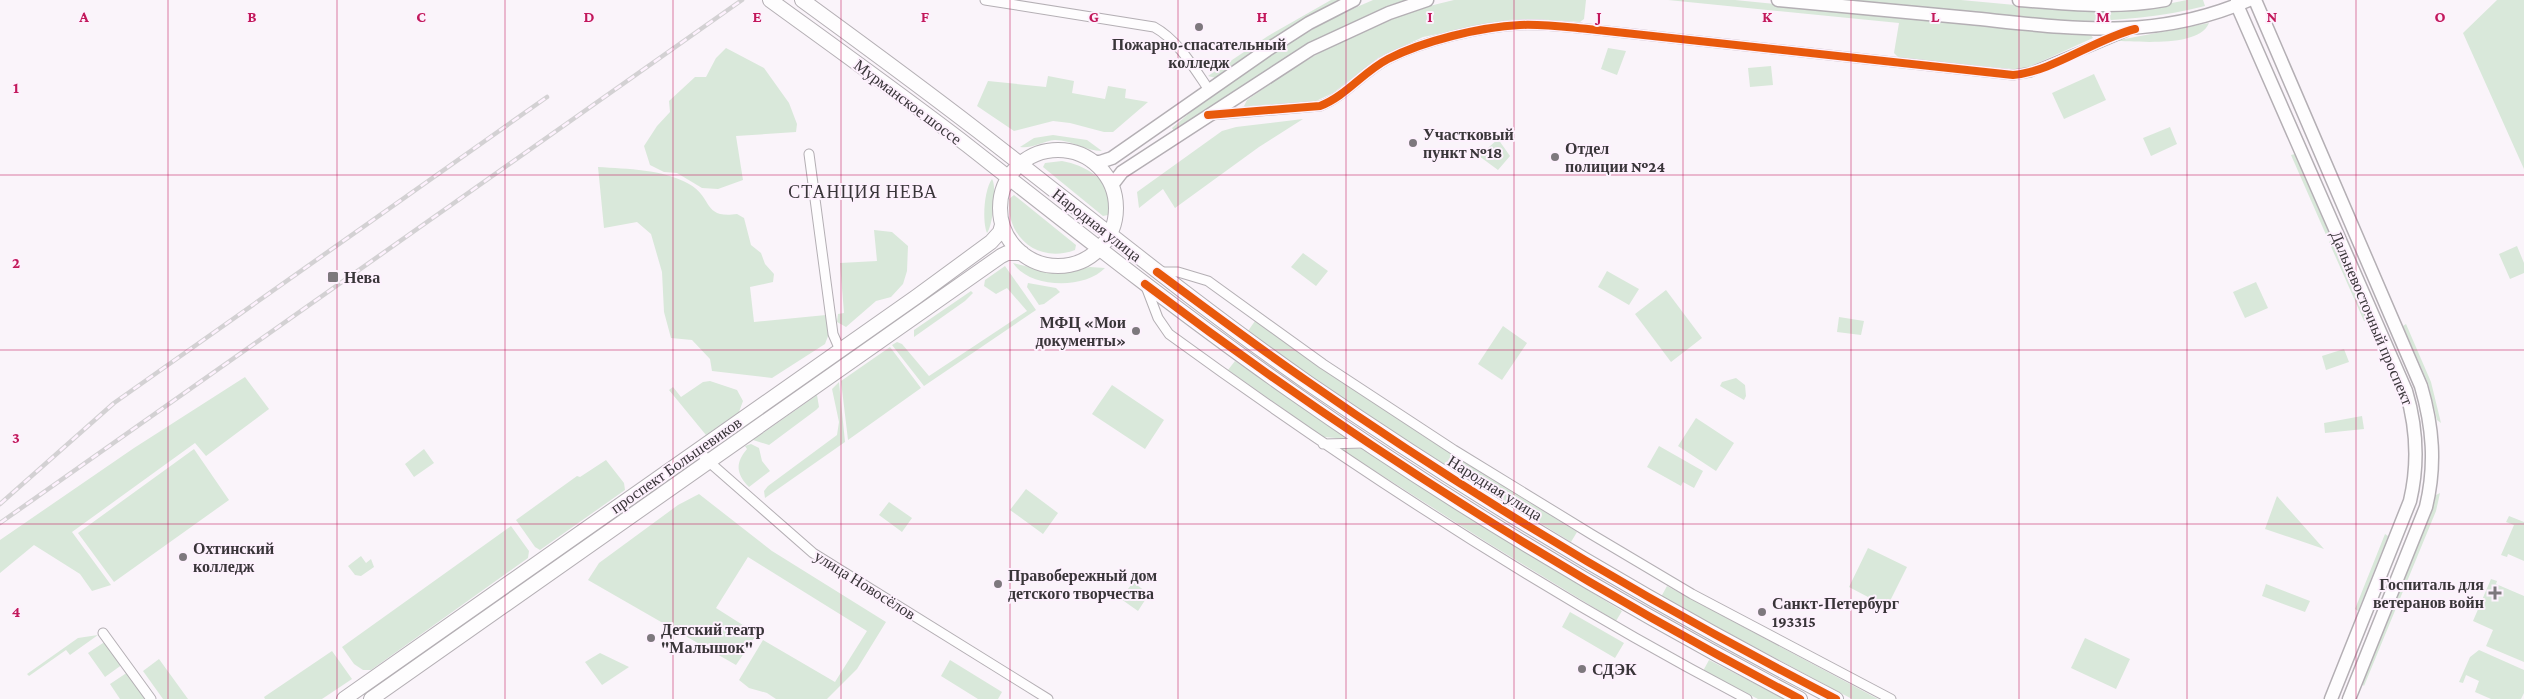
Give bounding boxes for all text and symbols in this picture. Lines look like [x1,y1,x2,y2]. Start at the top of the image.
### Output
text: A [78,8,89,25]
text: B [247,8,257,25]
text: C [416,8,426,25]
text: D [583,8,595,25]
text: E [752,8,762,25]
text: F [921,8,930,25]
text: G [1089,8,1099,25]
text: H [1257,8,1268,25]
text: I [1427,8,1433,25]
text: J [1594,8,1602,25]
text: K [1762,8,1773,25]
text: L [1931,8,1940,25]
text: M [2096,8,2110,25]
text: N [2267,8,2278,25]
text: O [2434,8,2446,25]
marker: Пожарно-спасательный колледж [1193,21,1205,33]
place label: Пожарно-спасательный колледж [1112,36,1286,71]
street label: Мурманское шоссе [850,56,965,149]
text: 1 [13,79,19,96]
place label: Участковый пункт №18 [1423,126,1514,162]
marker: Участковый пункт №18 [1407,137,1419,149]
place label: Отдел полиции №24 [1565,140,1665,175]
marker: Отдел полиции №24 [1549,151,1561,163]
district label: СТАНЦИЯ НЕВА [788,182,938,202]
street label: Народная улица [1049,185,1145,266]
street label: Дальневосточный проспект [2327,228,2416,408]
text: 2 [12,254,20,271]
place label: Нева [344,269,380,286]
marker: Нева [326,270,340,284]
place label: МФЦ «Мои документы» [1035,314,1126,350]
marker: МФЦ «Мои документы» [1130,325,1142,337]
street label: проспект Большевиков [607,413,746,517]
text: 3 [12,429,20,446]
street label: Народная улица [1444,452,1545,525]
place label: Охтинский колледж [193,540,274,575]
street label: улица Новосёлов [811,547,919,624]
marker: Охтинский колледж [177,551,189,563]
place label: Правобережный дом детского творчества [1008,567,1157,603]
place label: Госпиталь для ветеранов войн [2373,576,2484,612]
marker: Правобережный дом детского творчества [992,578,1004,590]
marker: Госпиталь для ветеранов войн [2488,586,2502,600]
place label: Санкт-Петербург 193315 [1772,595,1899,630]
text: 4 [12,603,21,620]
marker: Санкт-Петербург 193315 [1756,606,1768,618]
place label: Детский театр "Малышок" [661,621,765,656]
marker: Детский театр "Малышок" [645,632,657,644]
place label: СДЭК [1592,661,1637,679]
marker: СДЭК [1576,663,1588,675]

